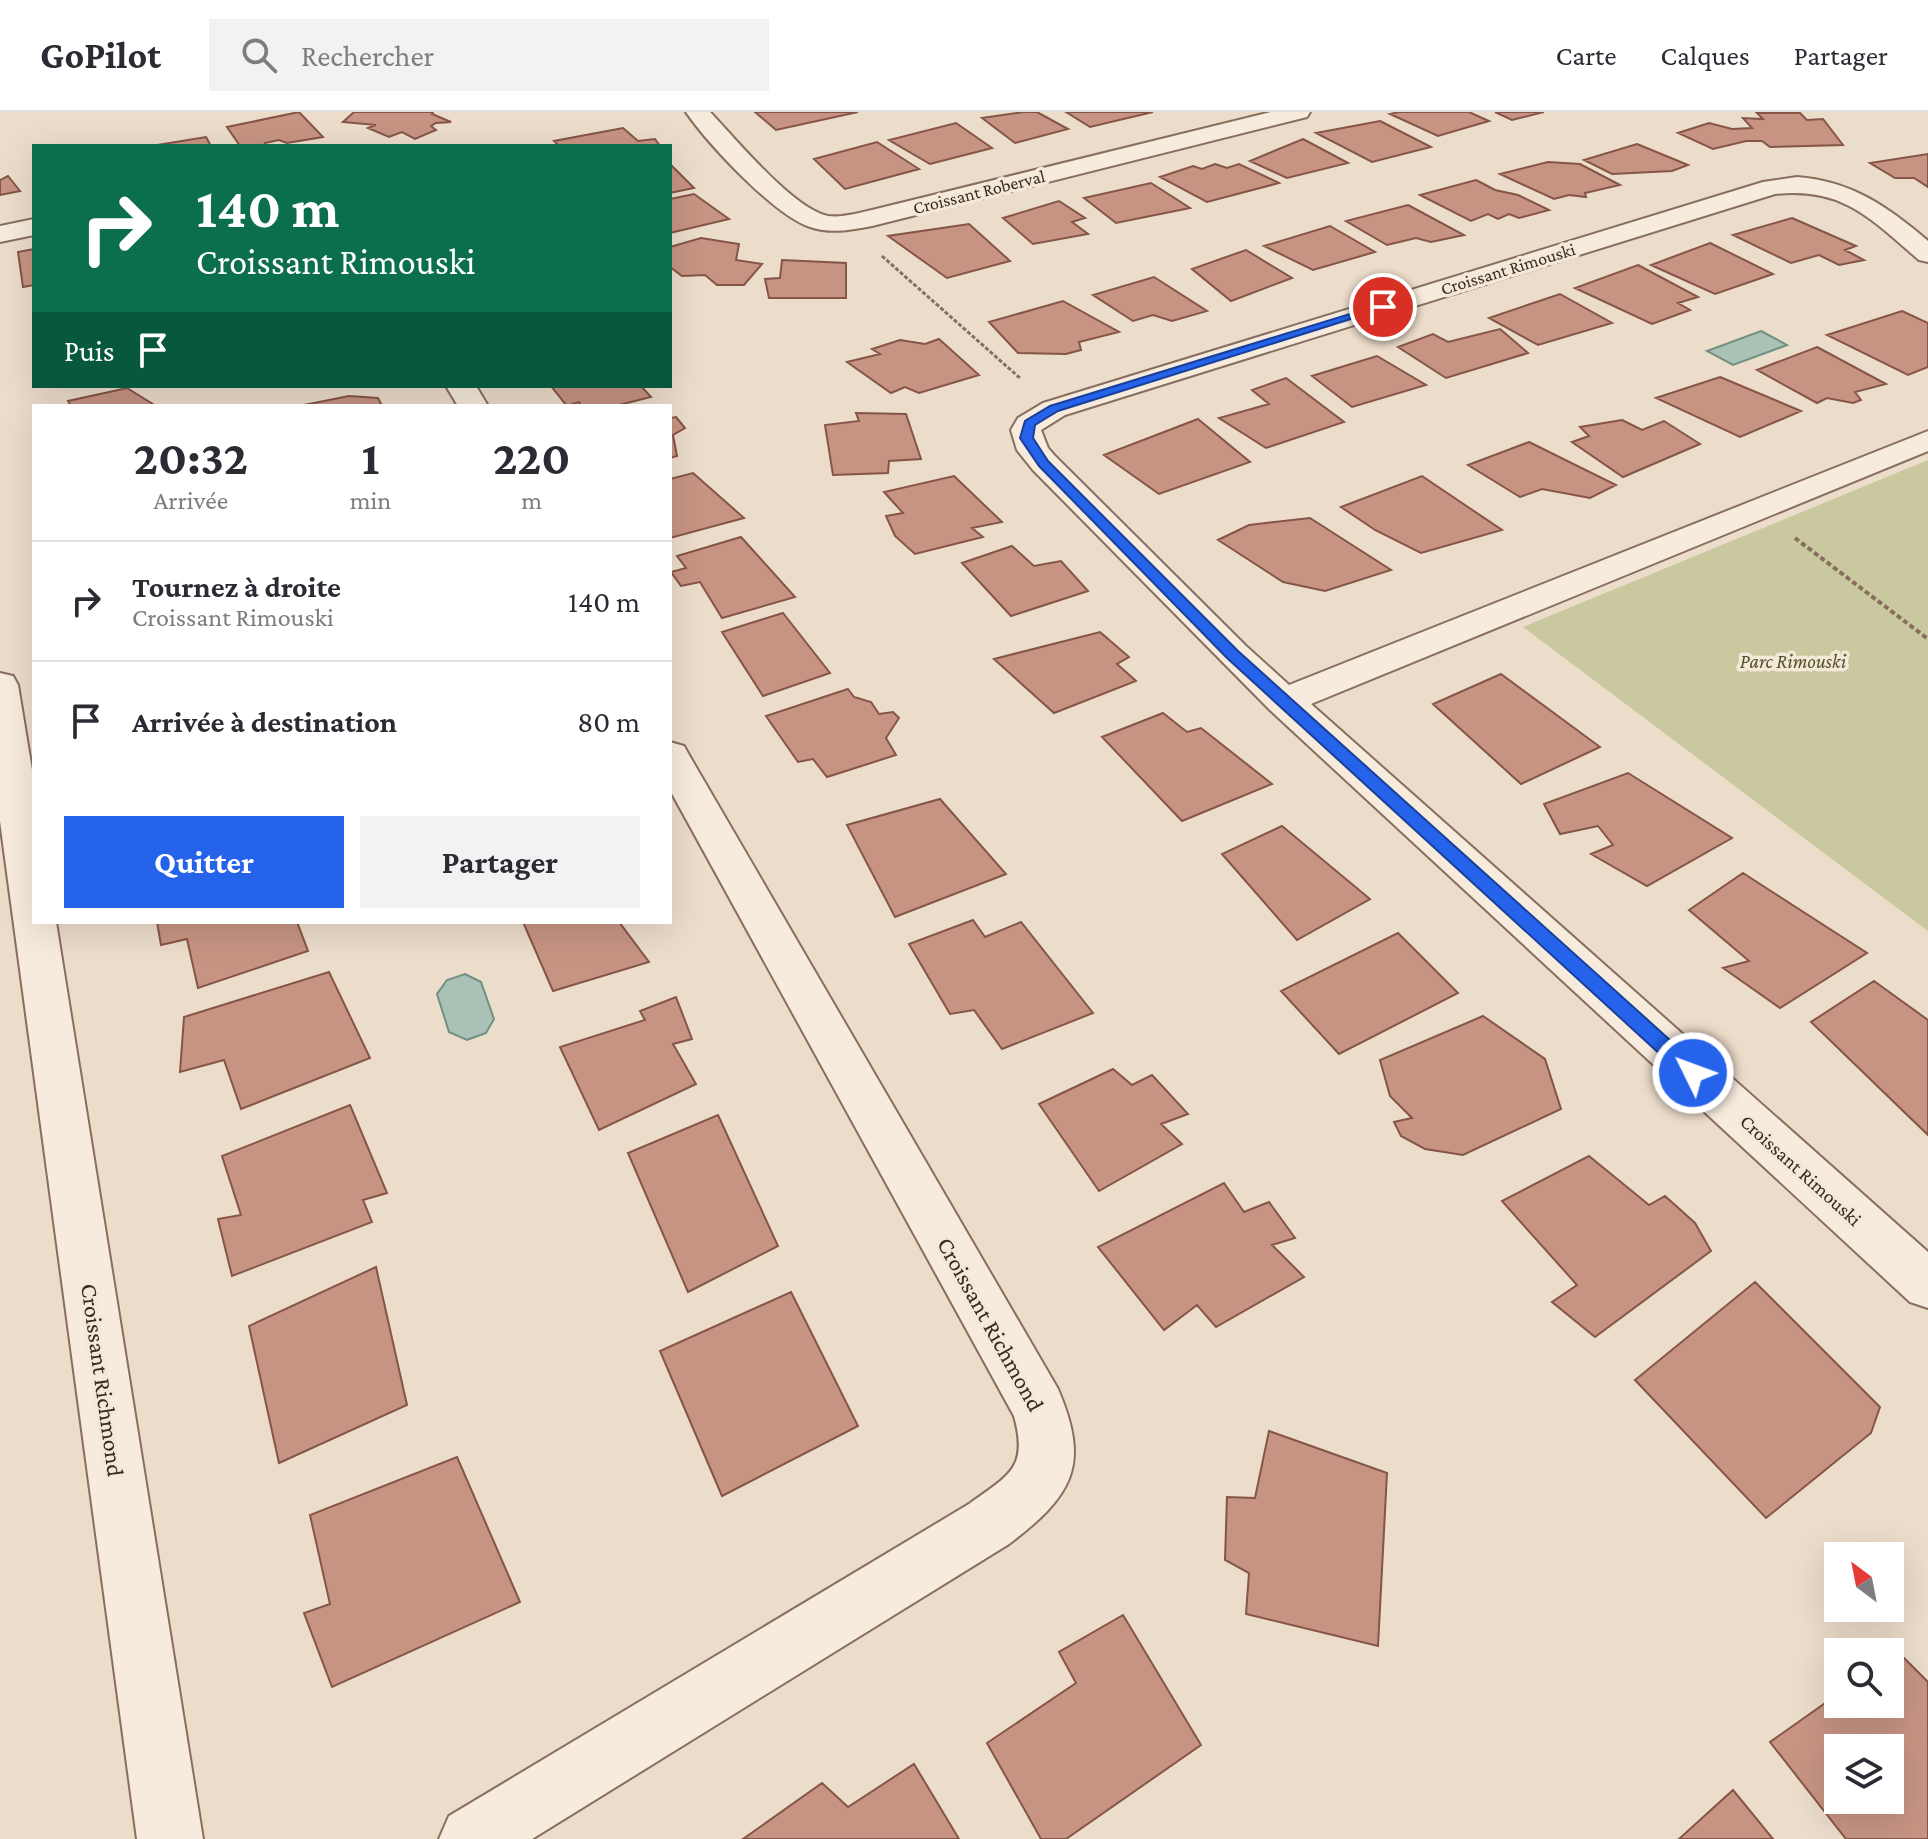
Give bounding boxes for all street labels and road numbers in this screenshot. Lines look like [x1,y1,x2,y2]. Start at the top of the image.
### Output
street label: Croissant Roberval [911,166,1047,218]
street label: Croissant Rimouski [1438,239,1578,299]
street label: Croissant Rimouski [1736,1110,1866,1230]
street label: Croissant Richmond [932,1232,1050,1416]
street label: Croissant Richmond [76,1282,130,1479]

